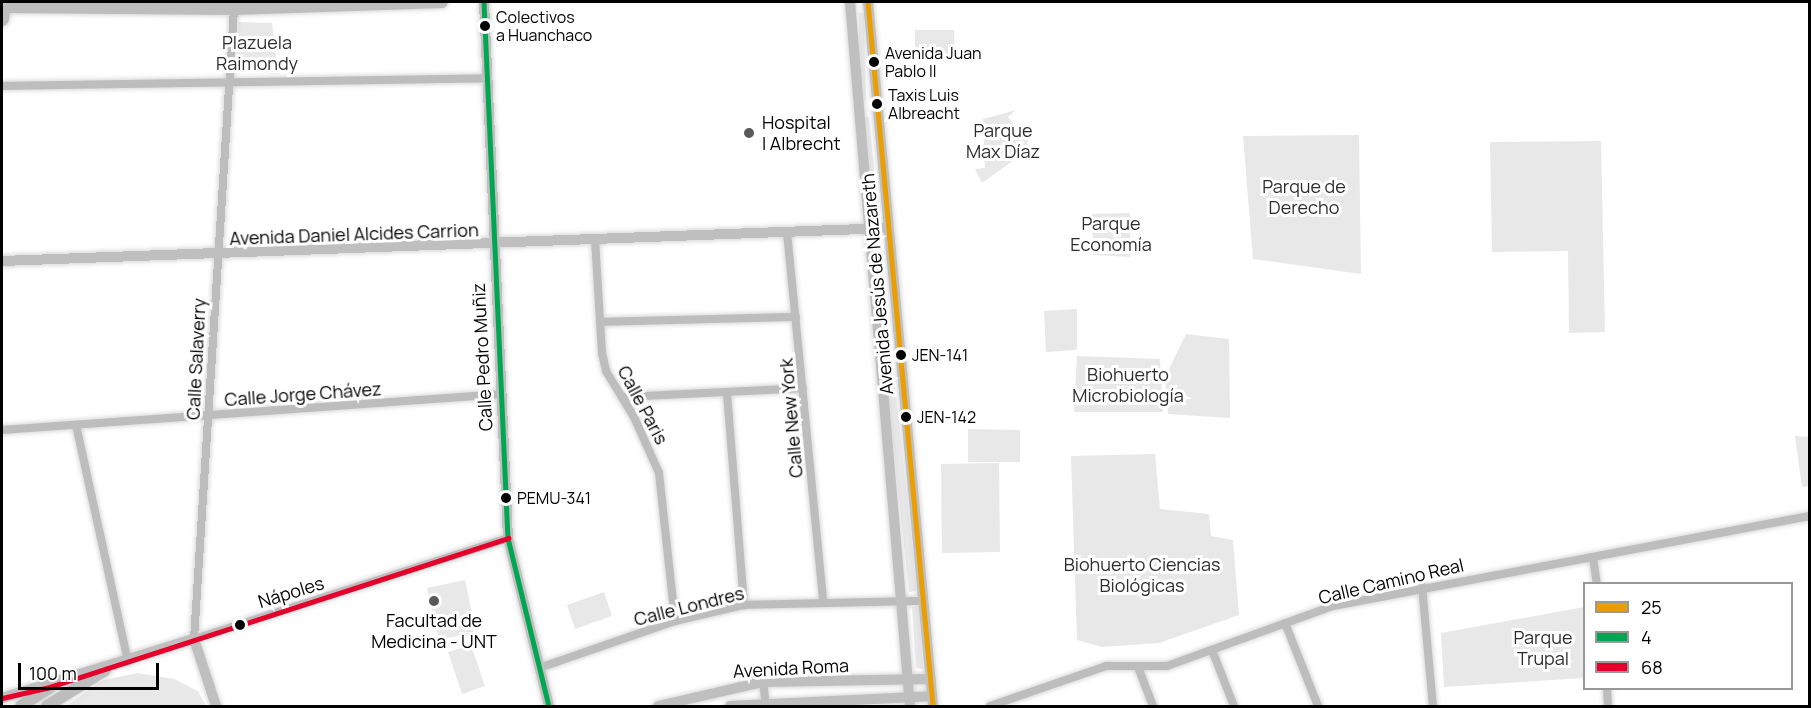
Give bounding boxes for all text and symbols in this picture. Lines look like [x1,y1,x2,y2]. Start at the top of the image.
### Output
place label: Colectivos a Huanchaco [496,7,592,45]
marker: Colectivos a Huanchaco [479,20,491,32]
park label: Plazuela Raimondy [216,32,298,74]
place label: Avenida Juan Pablo II [885,43,982,81]
marker: Avenida Juan Pablo II [868,56,880,68]
place label: Taxis Luis Albreacht [888,85,960,123]
marker: Taxis Luis Albreacht [871,98,883,110]
place label: Hospital I Albrecht [762,112,841,154]
park label: Parque Max Díaz [966,120,1040,162]
marker: Hospital I Albrecht [740,124,758,142]
street label: Avenida Jesús de Nazareth [857,173,897,395]
park label: Parque de Derecho [1262,176,1346,219]
park label: Parque Economía [1070,213,1152,256]
street label: Avenida Daniel Alcides Carrion [229,219,479,249]
street label: Calle Pedro Muñiz [467,282,497,432]
street label: Calle Salaverry [182,298,210,420]
place label: JEN-141 [912,345,968,365]
marker: JEN-141 [895,349,907,361]
street label: Calle New York [775,357,807,479]
street label: Calle Paris [613,362,673,448]
park label: Biohuerto Microbiología [1072,364,1184,406]
street label: Calle Jorge Chávez [224,378,382,410]
place label: JEN-142 [917,407,976,427]
marker: JEN-142 [900,411,912,423]
place label: PEMU-341 [517,488,591,508]
marker: PEMU-341 [500,492,512,504]
park label: Biohuerto Ciencias Biológicas [1064,554,1220,596]
street label: Calle Camino Real [1316,554,1466,608]
street label: Nápoles [255,572,327,612]
street label: Calle Londres [632,582,746,630]
legend [1583,582,1793,690]
marker: Facultad de Medicina - UNT [427,594,441,608]
text: 25 [1641,595,1662,619]
place label: Facultad de Medicina - UNT [371,610,497,652]
unlabelled marker [234,619,246,631]
text: 4 [1641,625,1652,649]
park label: Parque Trupal [1514,627,1572,670]
scale bar [21,651,162,689]
street label: Avenida Roma [732,654,850,682]
text: 68 [1641,655,1663,679]
text: 100 m [29,661,77,685]

